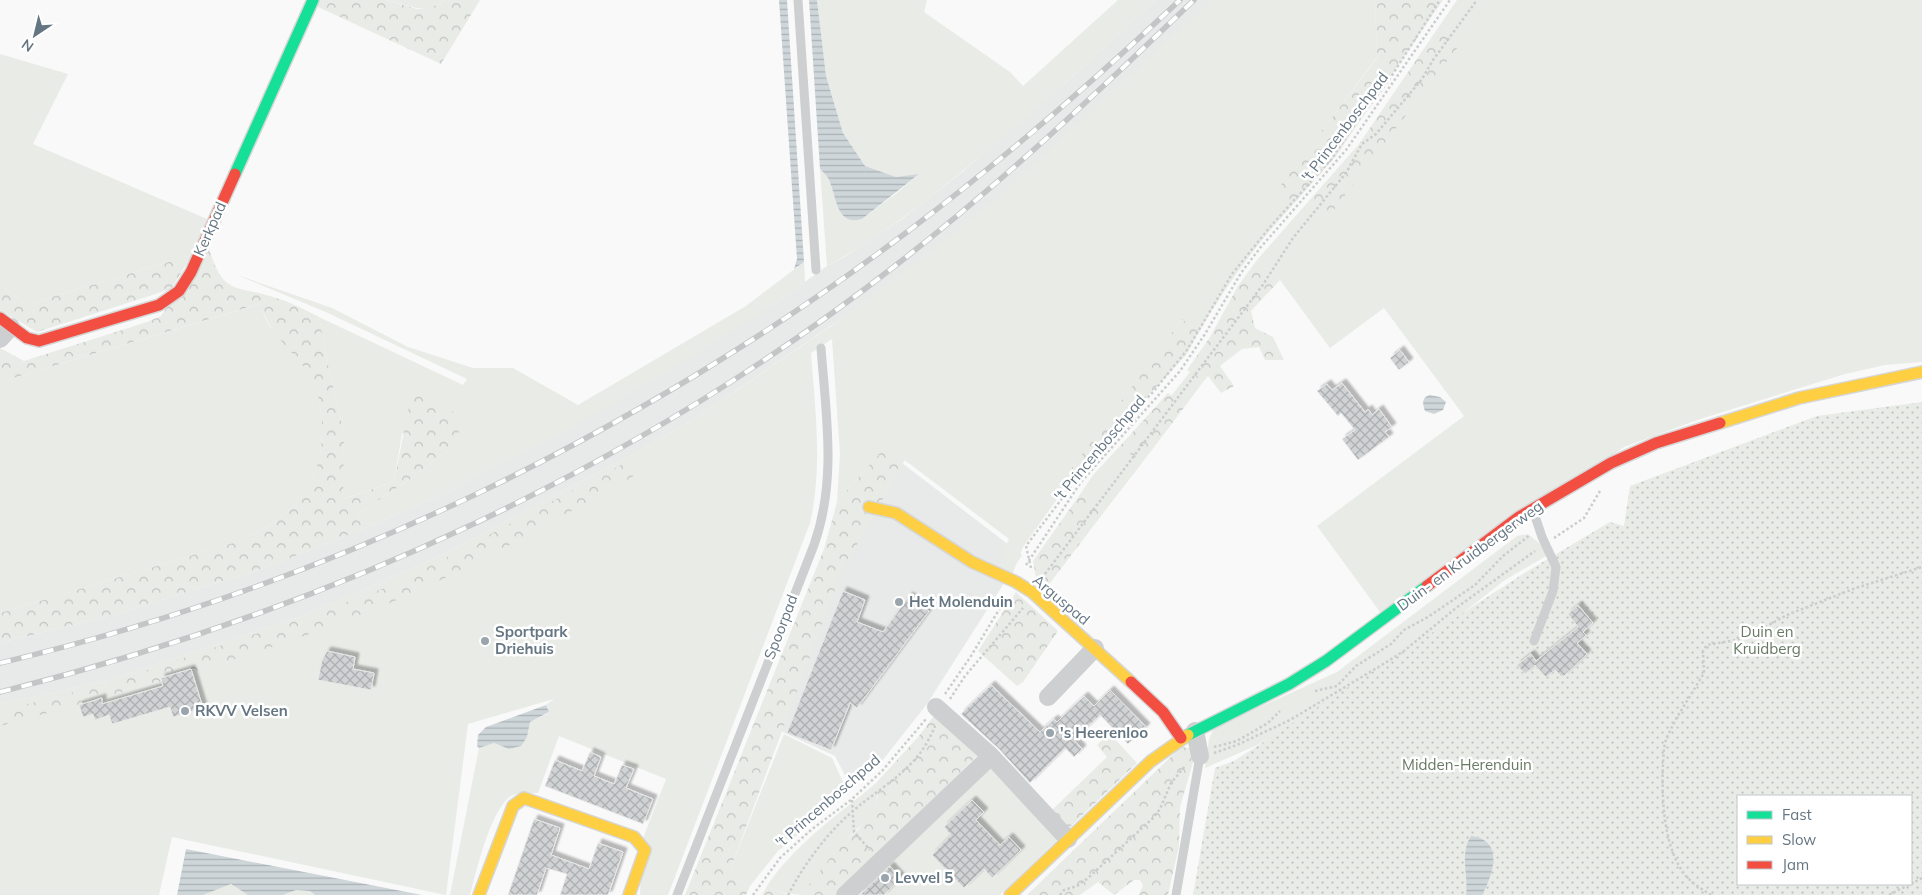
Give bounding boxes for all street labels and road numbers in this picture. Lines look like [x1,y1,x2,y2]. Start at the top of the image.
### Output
street label: 't Princenboschpad [1297,68,1392,185]
street label: Kerkpad [189,199,230,259]
street label: 't Princenboschpad [1050,391,1149,504]
street label: Duin- en Kruidbergerweg [1393,496,1546,615]
street label: Arguspad [1029,570,1094,629]
street label: Spoorpad [759,592,802,662]
street label: 't Princenboschpad [771,750,884,851]

